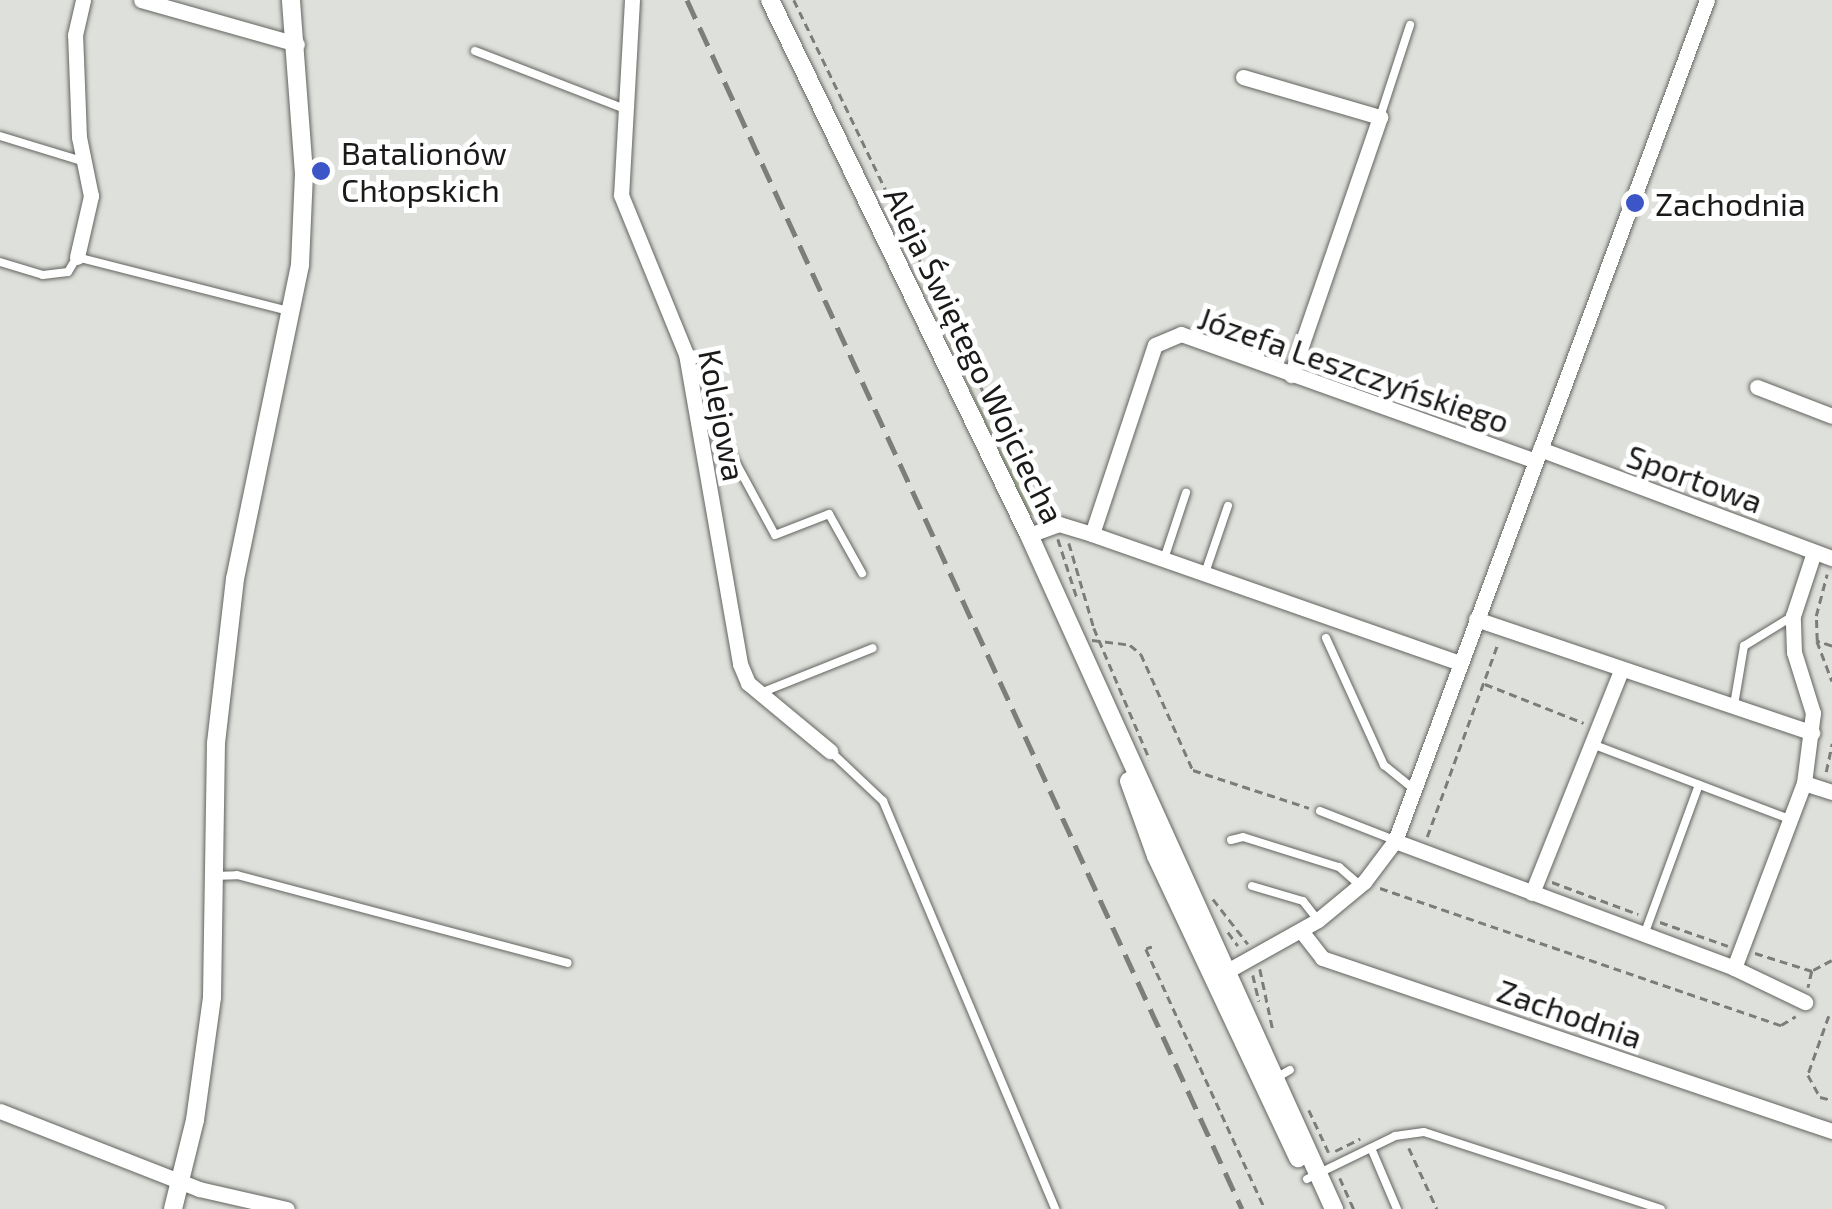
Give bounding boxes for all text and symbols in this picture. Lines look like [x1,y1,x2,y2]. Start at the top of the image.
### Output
place label: Batalionów Chłopskich [341,134,507,209]
marker: Batalionów Chłopskich [310,160,332,182]
street label: Aleja Świętego Wojciecha [877,181,1073,529]
place label: Zachodnia [1655,184,1806,222]
marker: Zachodnia [1624,192,1646,214]
street label: Józefa Leszczyńskiego [1193,298,1515,440]
street label: Kolejowa [691,346,755,484]
street label: Sportowa [1622,436,1768,520]
street label: Zachodnia [1493,970,1647,1056]

